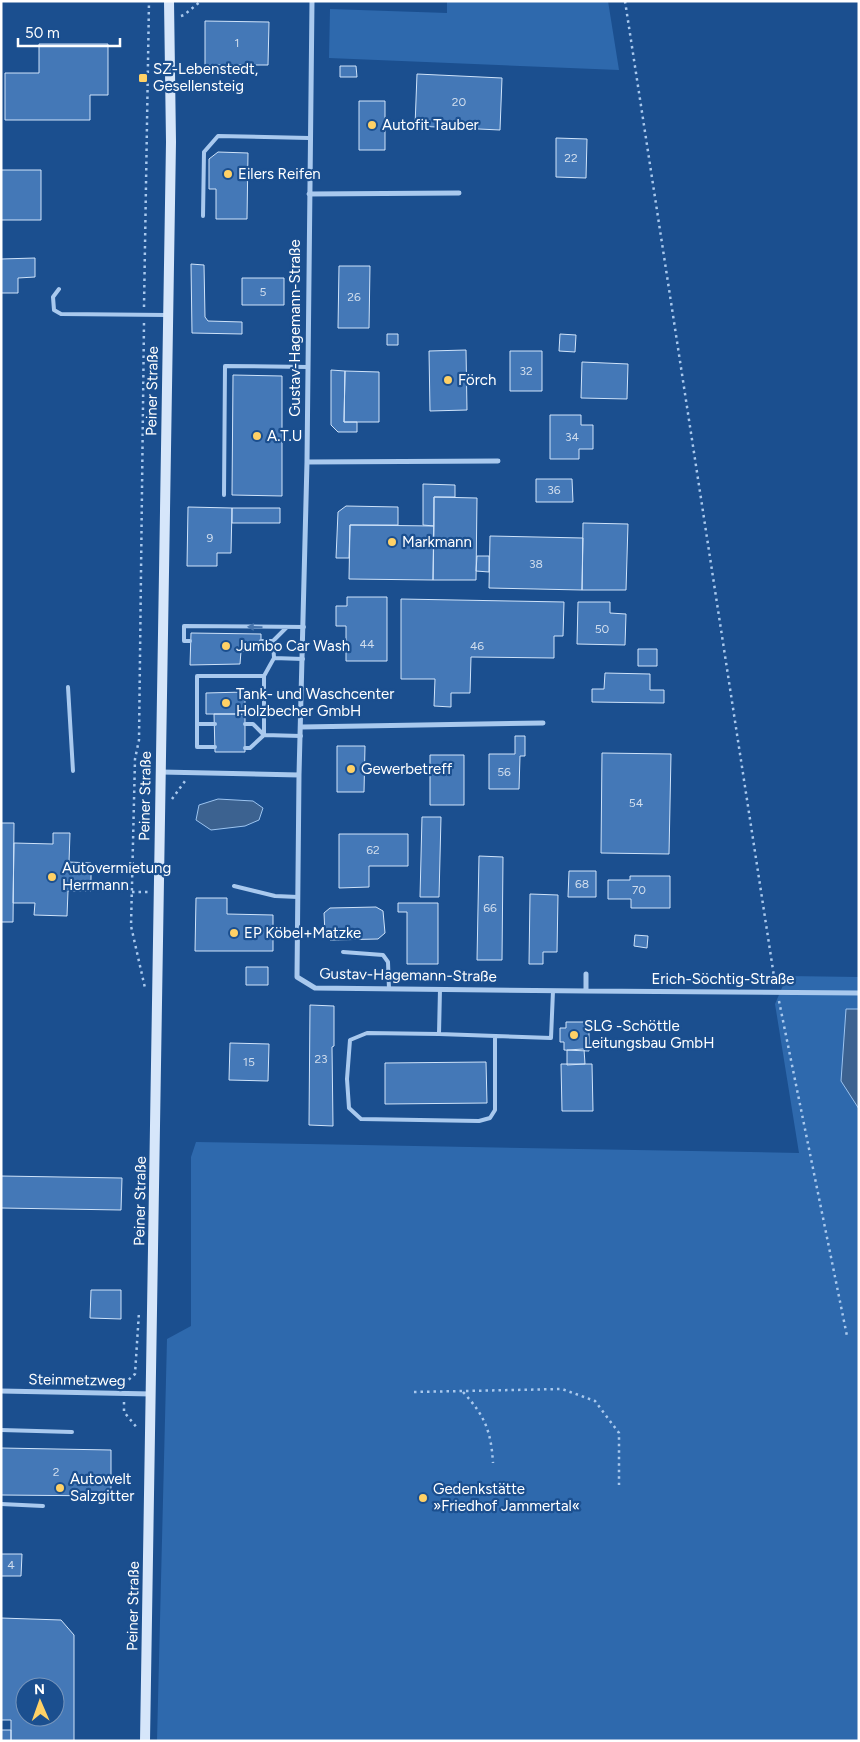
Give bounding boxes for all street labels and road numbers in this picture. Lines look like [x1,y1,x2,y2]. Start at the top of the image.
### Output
street label: Gustav-Hagemann-Straße [286,239,304,417]
street label: Peiner Straße [142,346,162,436]
street label: Peiner Straße [135,751,155,841]
street label: Gustav-Hagemann-Straße [319,964,497,986]
street label: Erich-Söchtig-Straße [651,970,795,988]
street label: Peiner Straße [130,1156,150,1246]
street label: Steinmetzweg [28,1370,126,1390]
street label: Peiner Straße [123,1561,143,1651]

